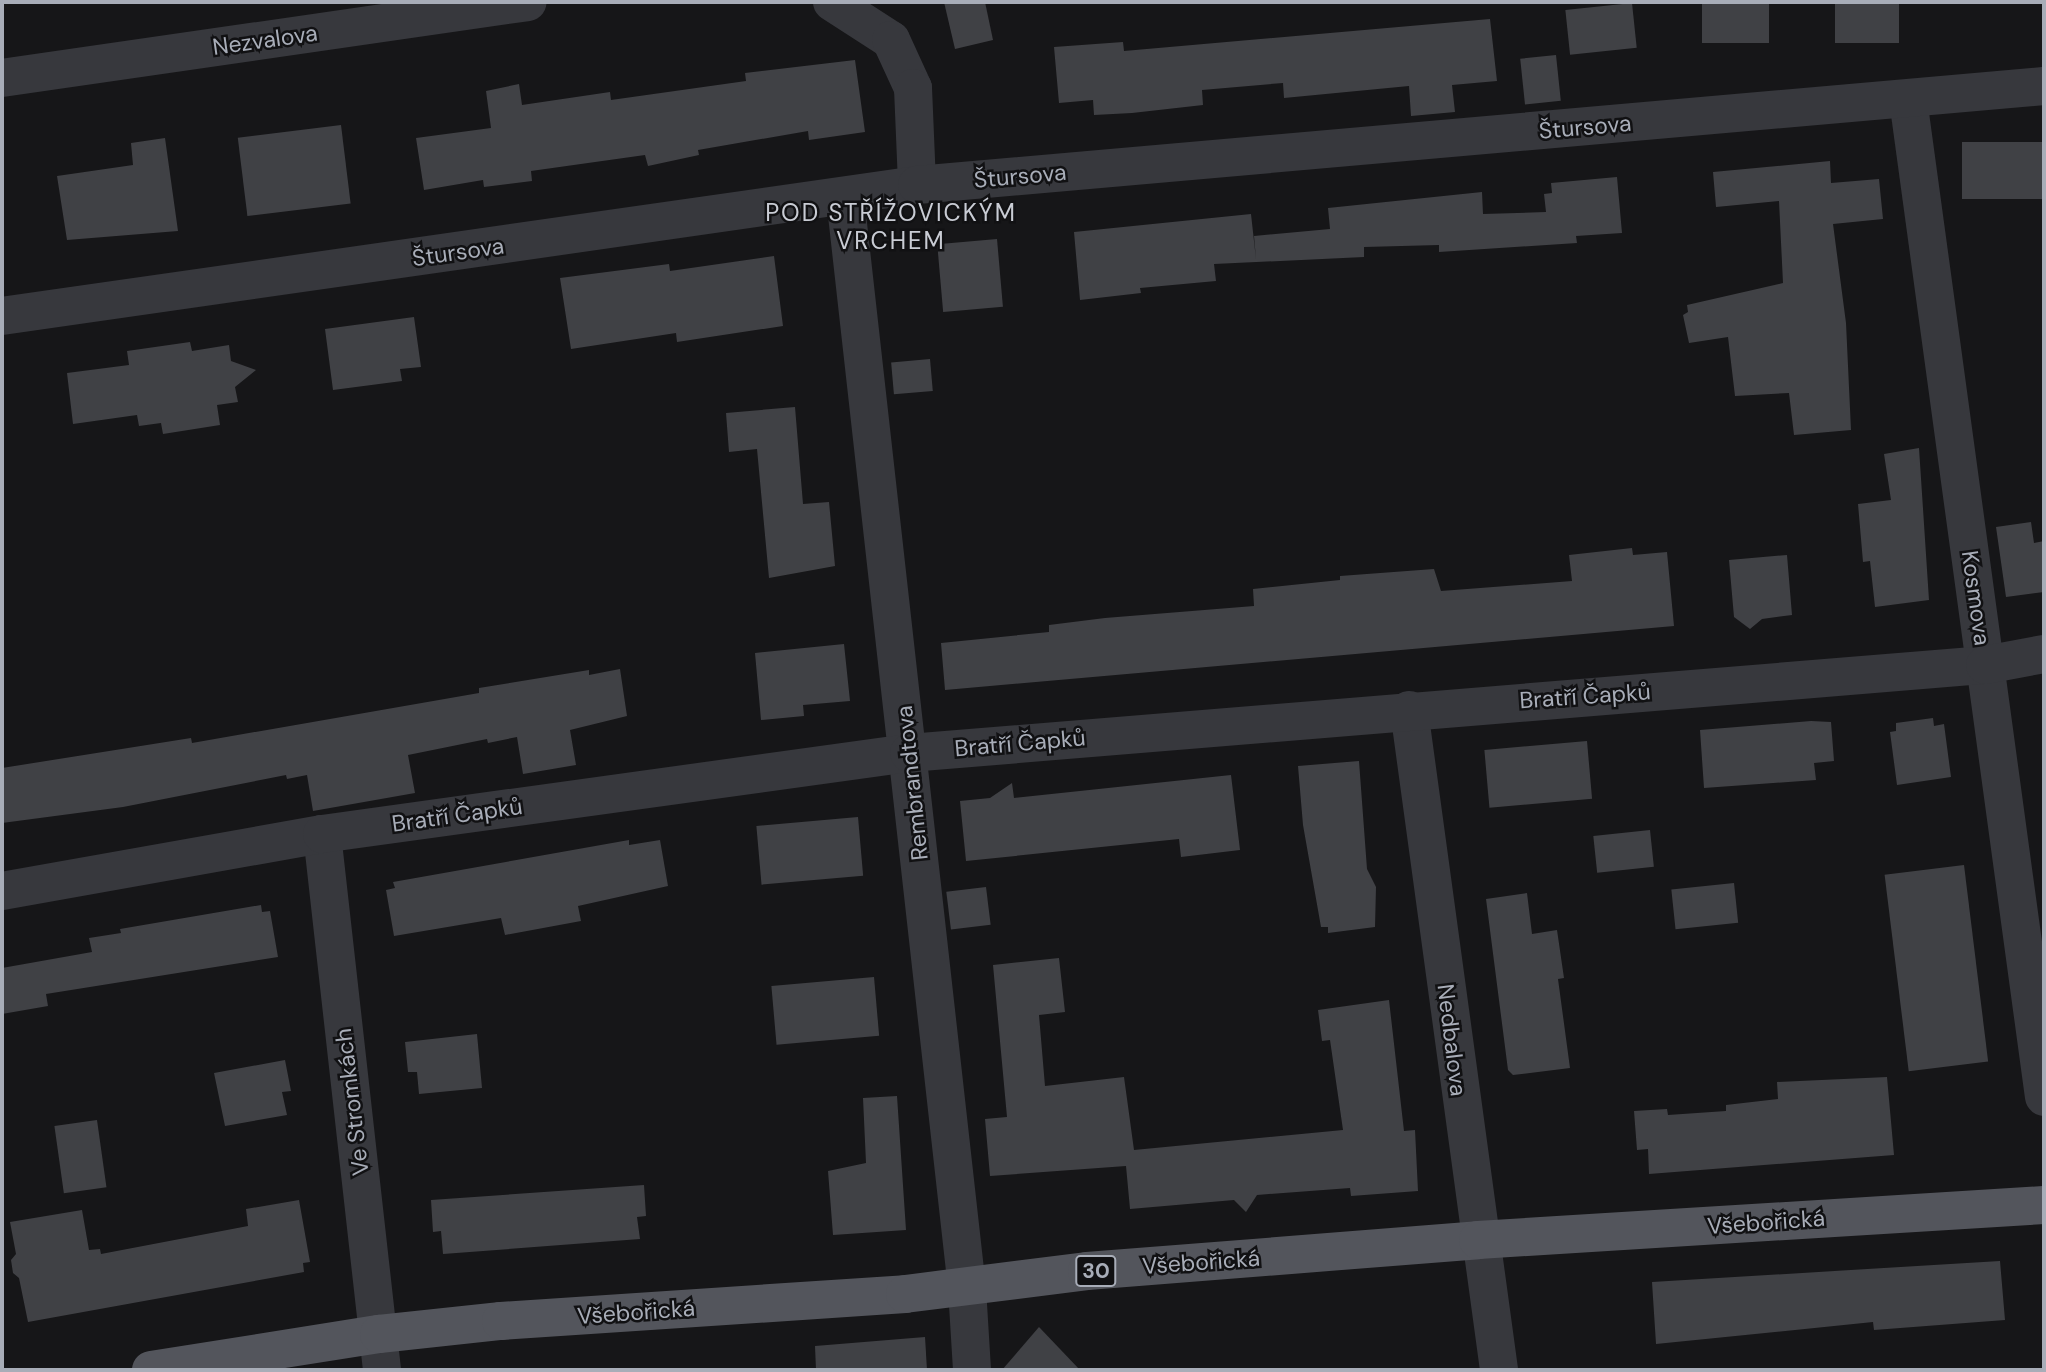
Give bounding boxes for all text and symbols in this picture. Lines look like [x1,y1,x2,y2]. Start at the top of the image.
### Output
street label: Nezvalova [211,19,319,61]
street label: Štursova [1538,109,1632,145]
street label: Štursova [973,158,1067,194]
district label: POD STŘÍŽOVICKÝM VRCHEM [767,199,1015,255]
street label: Štursova [410,232,506,272]
street label: Kosmova [1956,549,1996,647]
street label: Bratří Čapků [1518,678,1652,714]
street label: Rembrandtova [890,704,934,862]
street label: Bratří Čapků [953,724,1087,762]
street label: Bratří Čapků [390,792,524,838]
street label: Nedbalova [1431,982,1473,1098]
street label: Ve Stromkách [329,1027,375,1177]
street label: Všebořická [1706,1204,1826,1240]
street label: Všebořická [1141,1244,1261,1280]
road number: 30 [1075,1254,1117,1288]
street label: Všebořická [576,1294,696,1330]

